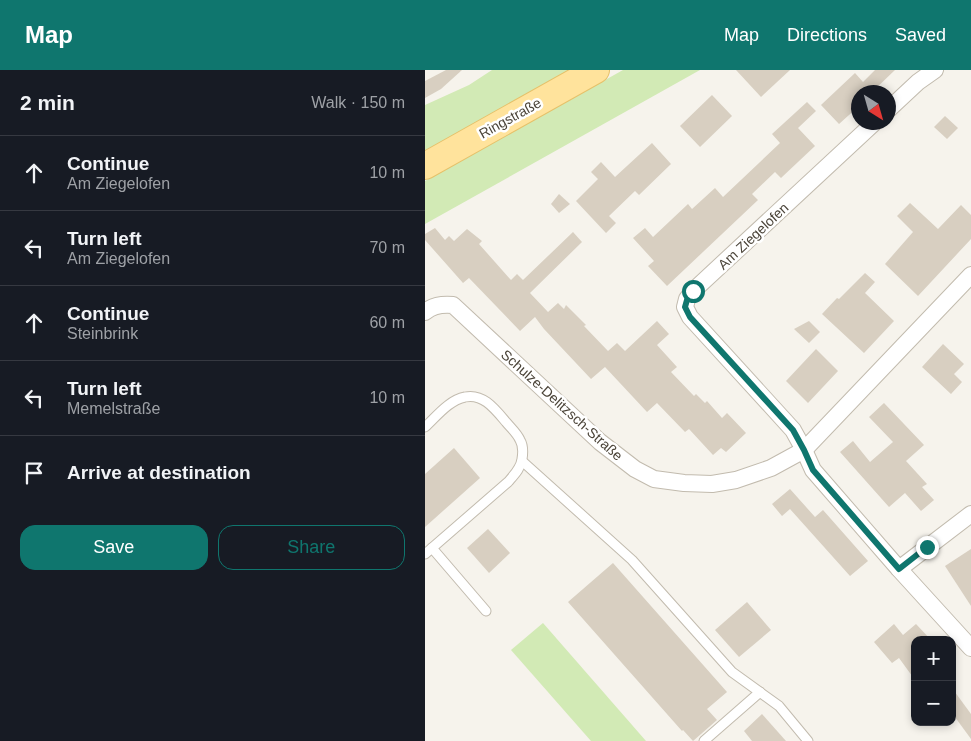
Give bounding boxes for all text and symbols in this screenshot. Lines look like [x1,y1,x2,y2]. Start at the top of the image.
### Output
text: Map [25,21,73,48]
text: Map [724,25,759,45]
text: Directions [787,25,867,45]
text: Saved [895,25,946,45]
north arrow [851,85,896,130]
text: 2 min [20,91,75,114]
text: Walk · 150 m [311,94,405,111]
street label: Ringstraße [476,94,544,142]
text: Continue [67,153,149,174]
icon: ahead [20,159,48,187]
text: 10 m [369,164,405,181]
text: Am Ziegelofen [67,175,170,192]
street label: Am Ziegelofen [715,199,791,273]
text: Turn left [67,228,142,249]
icon: left [20,234,48,262]
text: 70 m [369,239,405,256]
text: Am Ziegelofen [67,250,170,267]
route start [682,280,705,303]
text: Continue [67,303,149,324]
icon: ahead [20,309,48,337]
text: 60 m [369,314,405,331]
text: Steinbrink [67,325,138,342]
street label: Schulze-Delitzsch-Straße [498,346,626,464]
text: Turn left [67,378,142,399]
icon: left [20,384,48,412]
text: 10 m [369,389,405,406]
text: Memelstraße [67,400,160,417]
icon: arrive [20,459,48,487]
text: Arrive at destination [67,462,251,483]
button: Save [20,525,208,570]
button: Share [218,525,405,570]
route end [916,536,939,559]
map controls [911,636,956,726]
button: + [911,636,956,681]
button: − [911,681,956,726]

